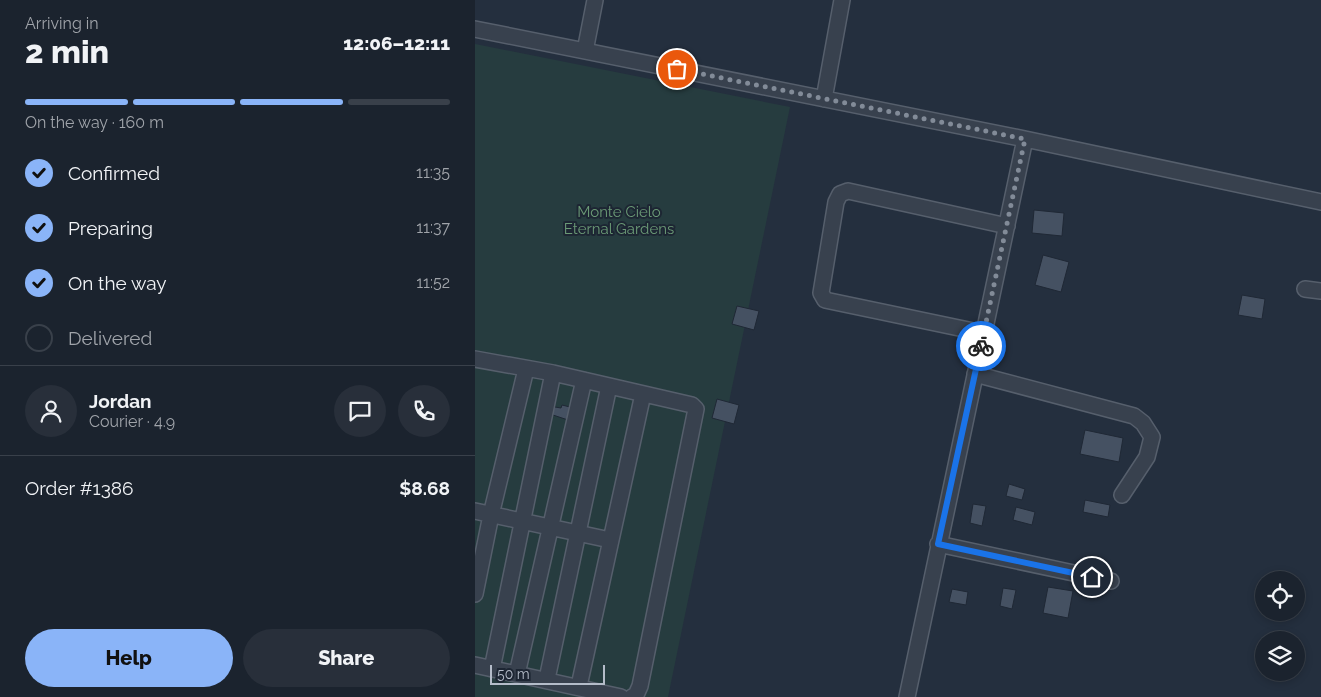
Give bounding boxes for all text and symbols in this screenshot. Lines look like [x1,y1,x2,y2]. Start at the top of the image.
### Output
text: Arriving in [25,14,99,33]
text: 12:06–12:11 [343,32,450,54]
text: 2 min [25,33,109,70]
pin [656,48,698,90]
icon: bag [663,55,691,83]
text: On the way · 160 m [25,113,164,132]
icon: check [25,159,53,187]
text: Confirmed [68,162,160,184]
text: 11:35 [416,163,450,182]
park label: Monte Cielo Eternal Gardens [564,203,674,238]
icon: check [25,214,53,242]
text: Preparing [68,217,153,239]
text: 11:37 [416,218,450,237]
icon: check [25,269,53,297]
text: On the way [68,272,167,294]
text: 11:52 [416,273,450,292]
courier [956,321,1006,371]
text: Delivered [68,327,152,349]
icon: bike [967,332,995,360]
button: person [25,385,77,437]
button: chat [334,385,386,437]
button: phone [398,385,450,437]
text: Jordan [89,390,152,412]
text: Courier · 4.9 [89,412,175,431]
text: Order #1386 [25,477,134,499]
text: $8.68 [399,477,450,499]
pin [1071,556,1113,598]
icon: home [1078,563,1106,591]
map controls [1255,571,1305,681]
button: locate [1255,571,1305,621]
button: Help [25,629,233,687]
button: Share [243,629,450,687]
button: layers [1255,631,1305,681]
scale bar [490,662,605,685]
text: 50 m [497,666,530,682]

